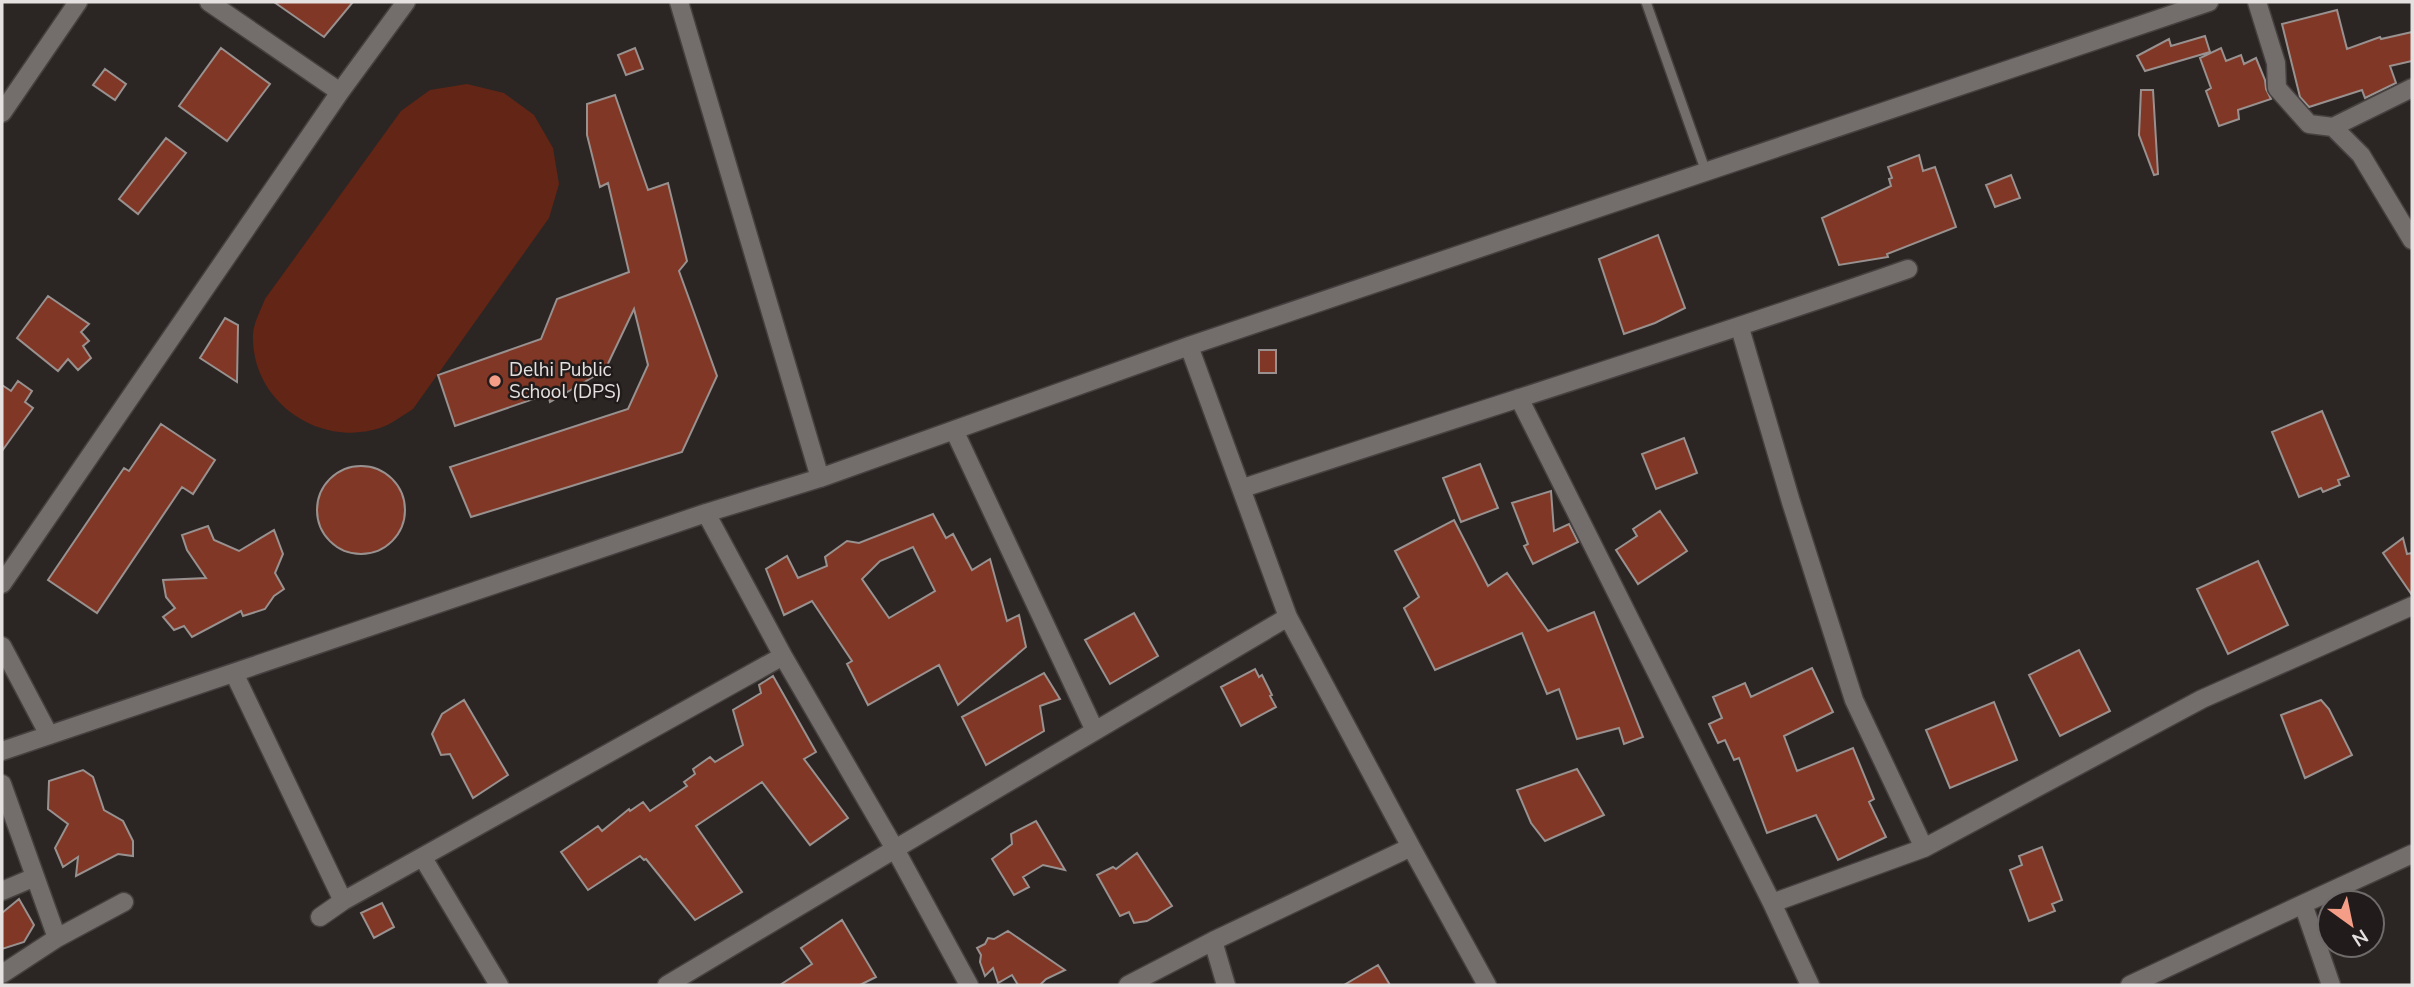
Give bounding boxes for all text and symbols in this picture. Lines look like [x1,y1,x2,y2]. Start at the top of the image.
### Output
place label: Delhi Public School (DPS) [509,357,622,405]
marker: Delhi Public School (DPS) [487,373,503,389]
north arrow [2316,889,2386,959]
text: N [2347,923,2373,952]

